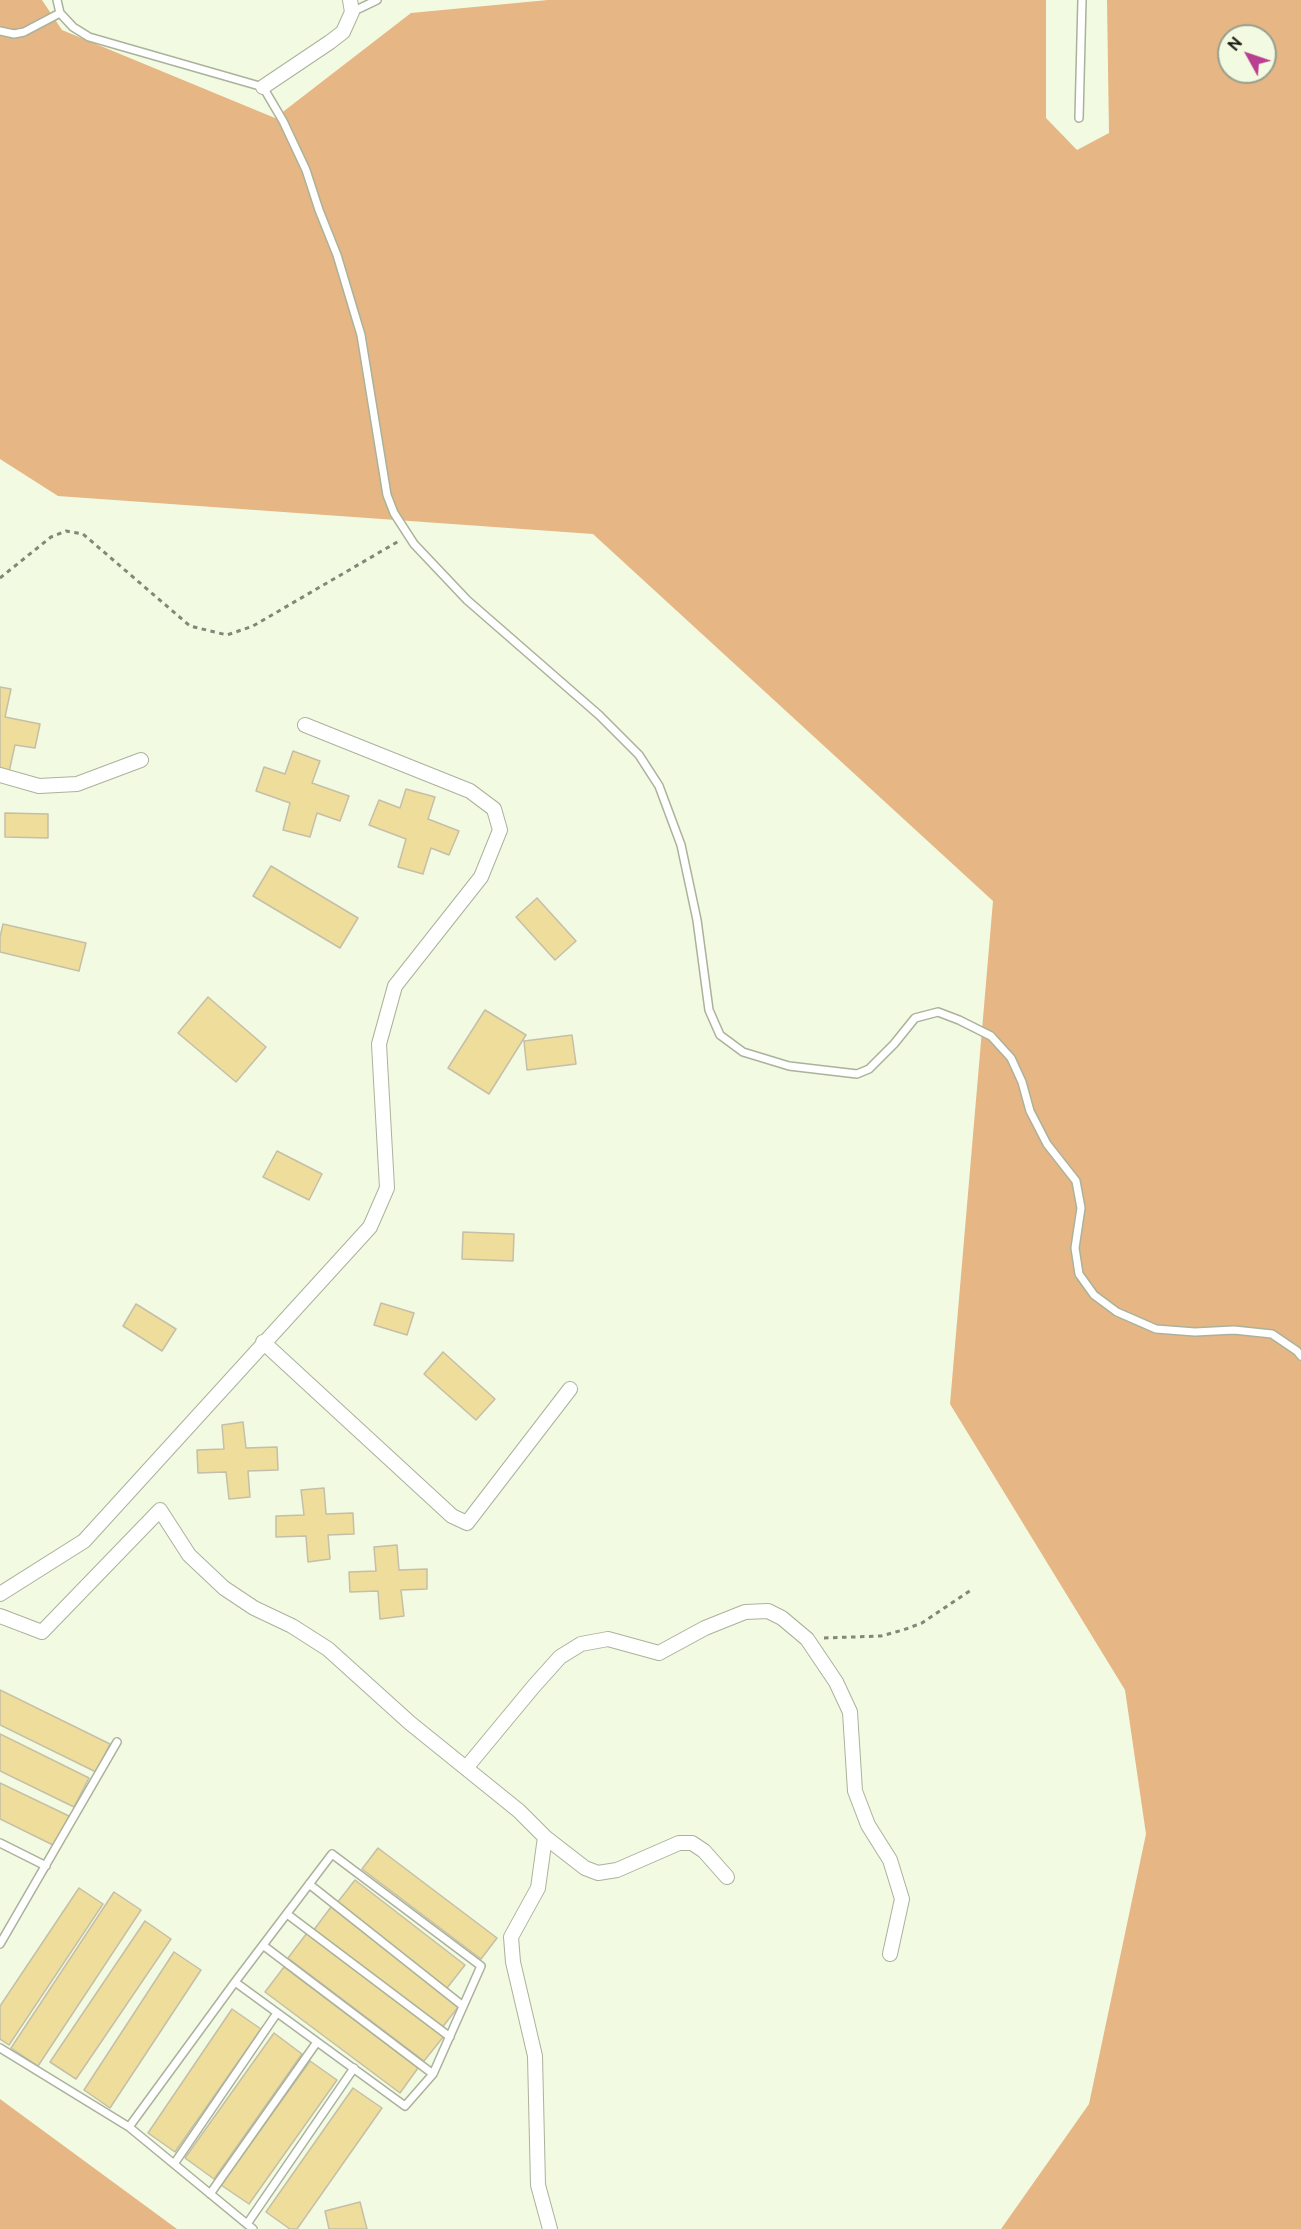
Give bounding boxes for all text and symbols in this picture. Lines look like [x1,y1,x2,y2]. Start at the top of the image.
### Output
north arrow [1217,24,1277,84]
text: N [1224,33,1245,54]

